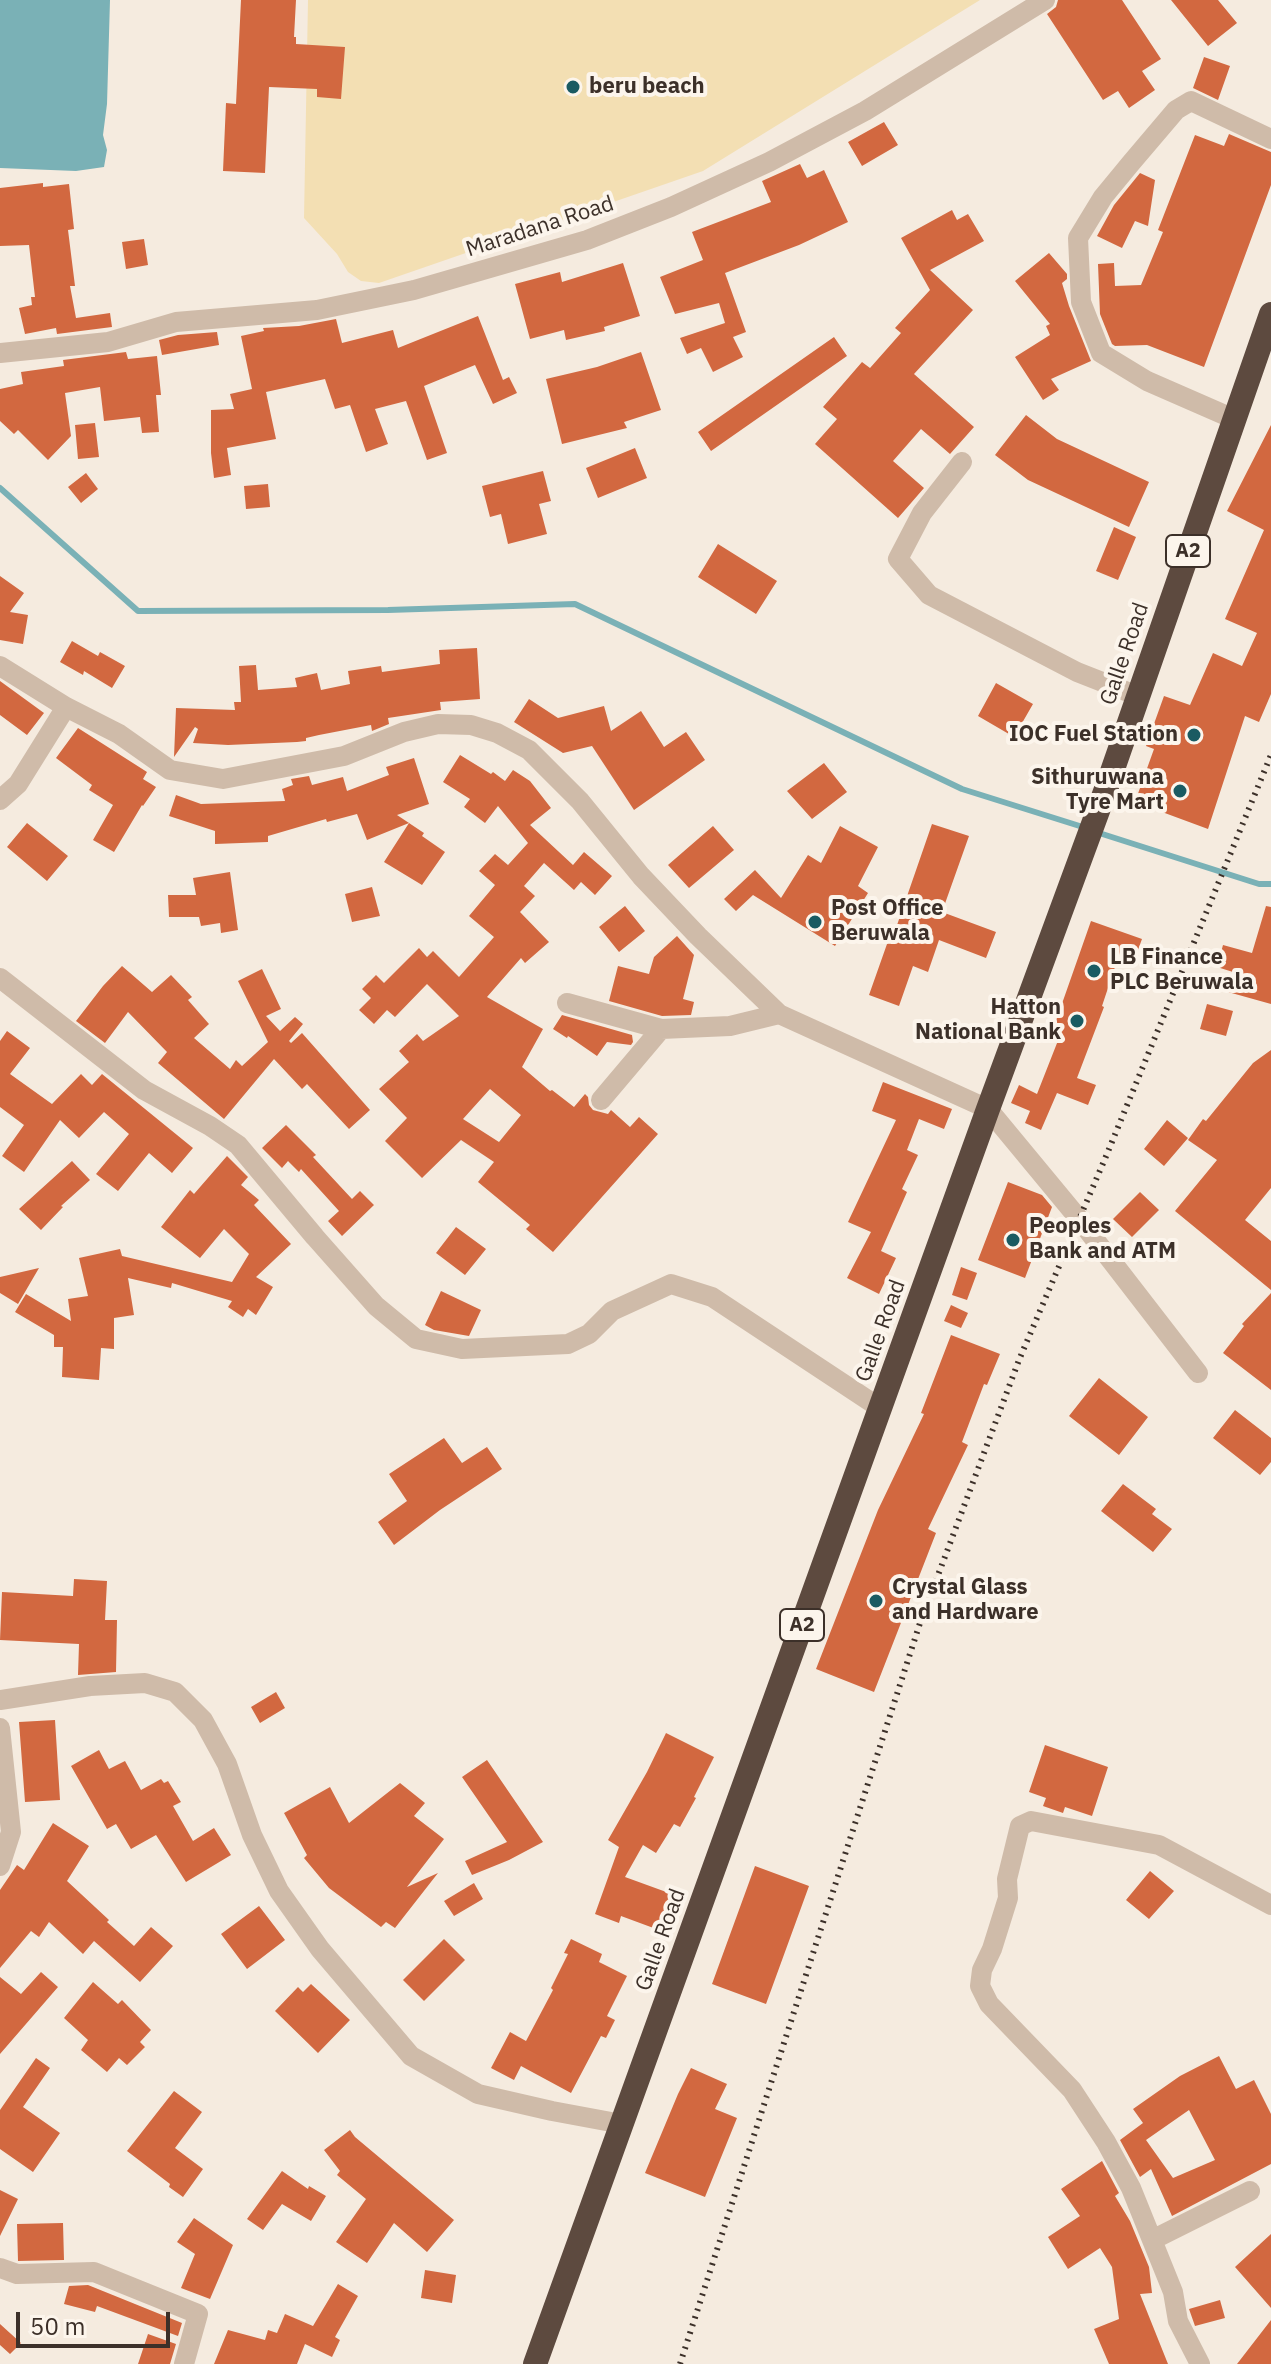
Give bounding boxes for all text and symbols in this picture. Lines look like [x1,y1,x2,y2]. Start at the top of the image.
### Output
place label: beru beach [589,74,705,100]
marker: beru beach [564,78,582,96]
street label: Maradana Road [463,191,617,263]
road number: A2 [1166,535,1210,567]
street label: Galle Road [1095,599,1155,709]
place label: IOC Fuel Station [1009,722,1178,748]
marker: IOC Fuel Station [1185,726,1203,744]
place label: Sithuruwana Tyre Mart [1031,765,1164,816]
marker: Sithuruwana Tyre Mart [1171,782,1189,800]
place label: Post Office Beruwala [831,896,944,948]
marker: Post Office Beruwala [806,913,824,931]
place label: LB Finance PLC Beruwala [1110,945,1254,996]
marker: LB Finance PLC Beruwala [1085,962,1103,980]
place label: Hatton National Bank [915,995,1061,1046]
marker: Hatton National Bank [1068,1012,1086,1030]
place label: Peoples Bank and ATM [1029,1214,1176,1266]
marker: Peoples Bank and ATM [1004,1231,1022,1249]
street label: Galle Road [850,1276,912,1386]
place label: Crystal Glass and Hardware [892,1575,1039,1626]
marker: Crystal Glass and Hardware [867,1592,885,1610]
road number: A2 [780,1609,824,1641]
street label: Galle Road [630,1885,692,1995]
scale bar [20,2296,174,2346]
text: 50 m [30,2310,85,2342]

